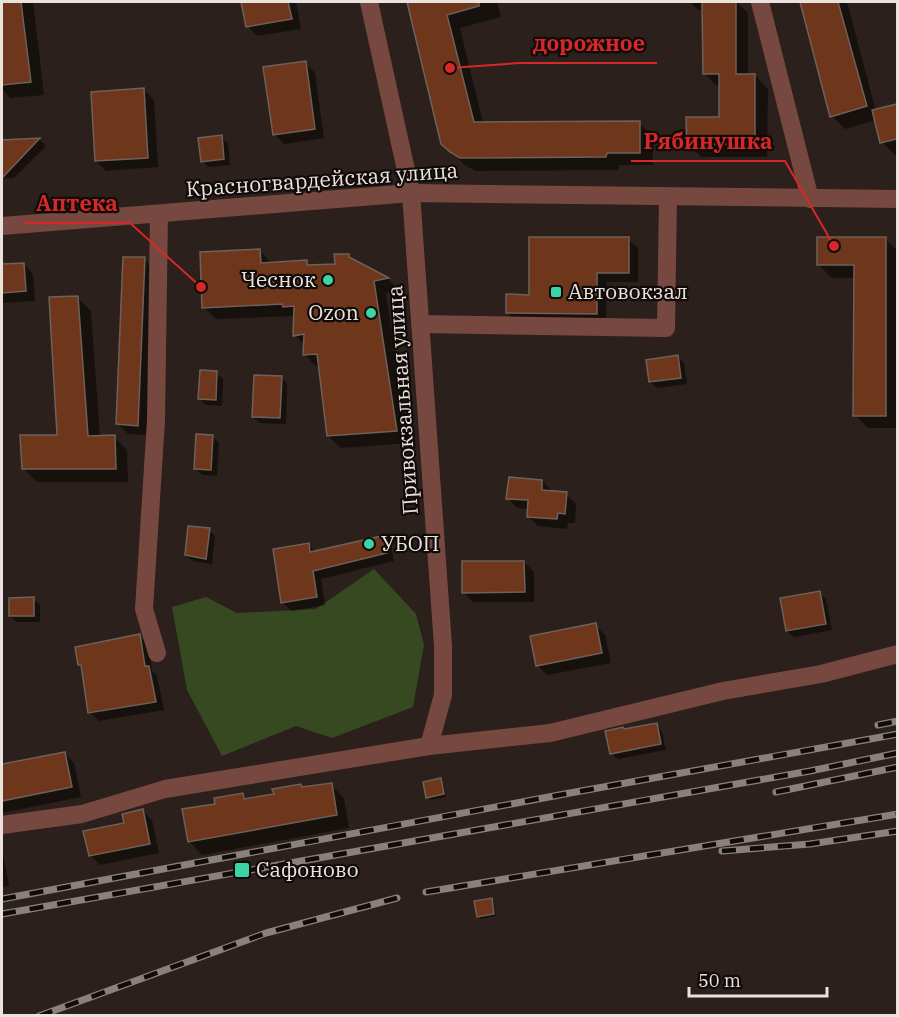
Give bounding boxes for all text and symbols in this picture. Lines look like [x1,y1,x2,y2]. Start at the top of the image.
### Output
callout: дорожное [520,23,657,63]
text: дорожное [533,28,645,57]
callout: Рябинушка [631,121,785,161]
text: Рябинушка [643,126,773,155]
street label: Красногвардейская улица [185,156,459,202]
callout: Аптека [24,183,130,223]
text: Аптека [36,188,118,217]
place label: Чеснок [241,265,316,293]
marker: Чеснок [321,273,335,287]
place label: Автовокзал [568,277,688,305]
street label: Привокзальная улица [380,284,424,516]
marker: Автовокзал [549,285,563,299]
place label: Ozon [308,298,359,326]
marker: Ozon [364,306,378,320]
place label: УБОП [381,529,439,557]
marker: УБОП [362,537,376,551]
place label: Сафоново [256,855,359,883]
marker: Сафоново [233,861,251,879]
scale bar [689,960,827,998]
text: 50 m [698,969,741,992]

